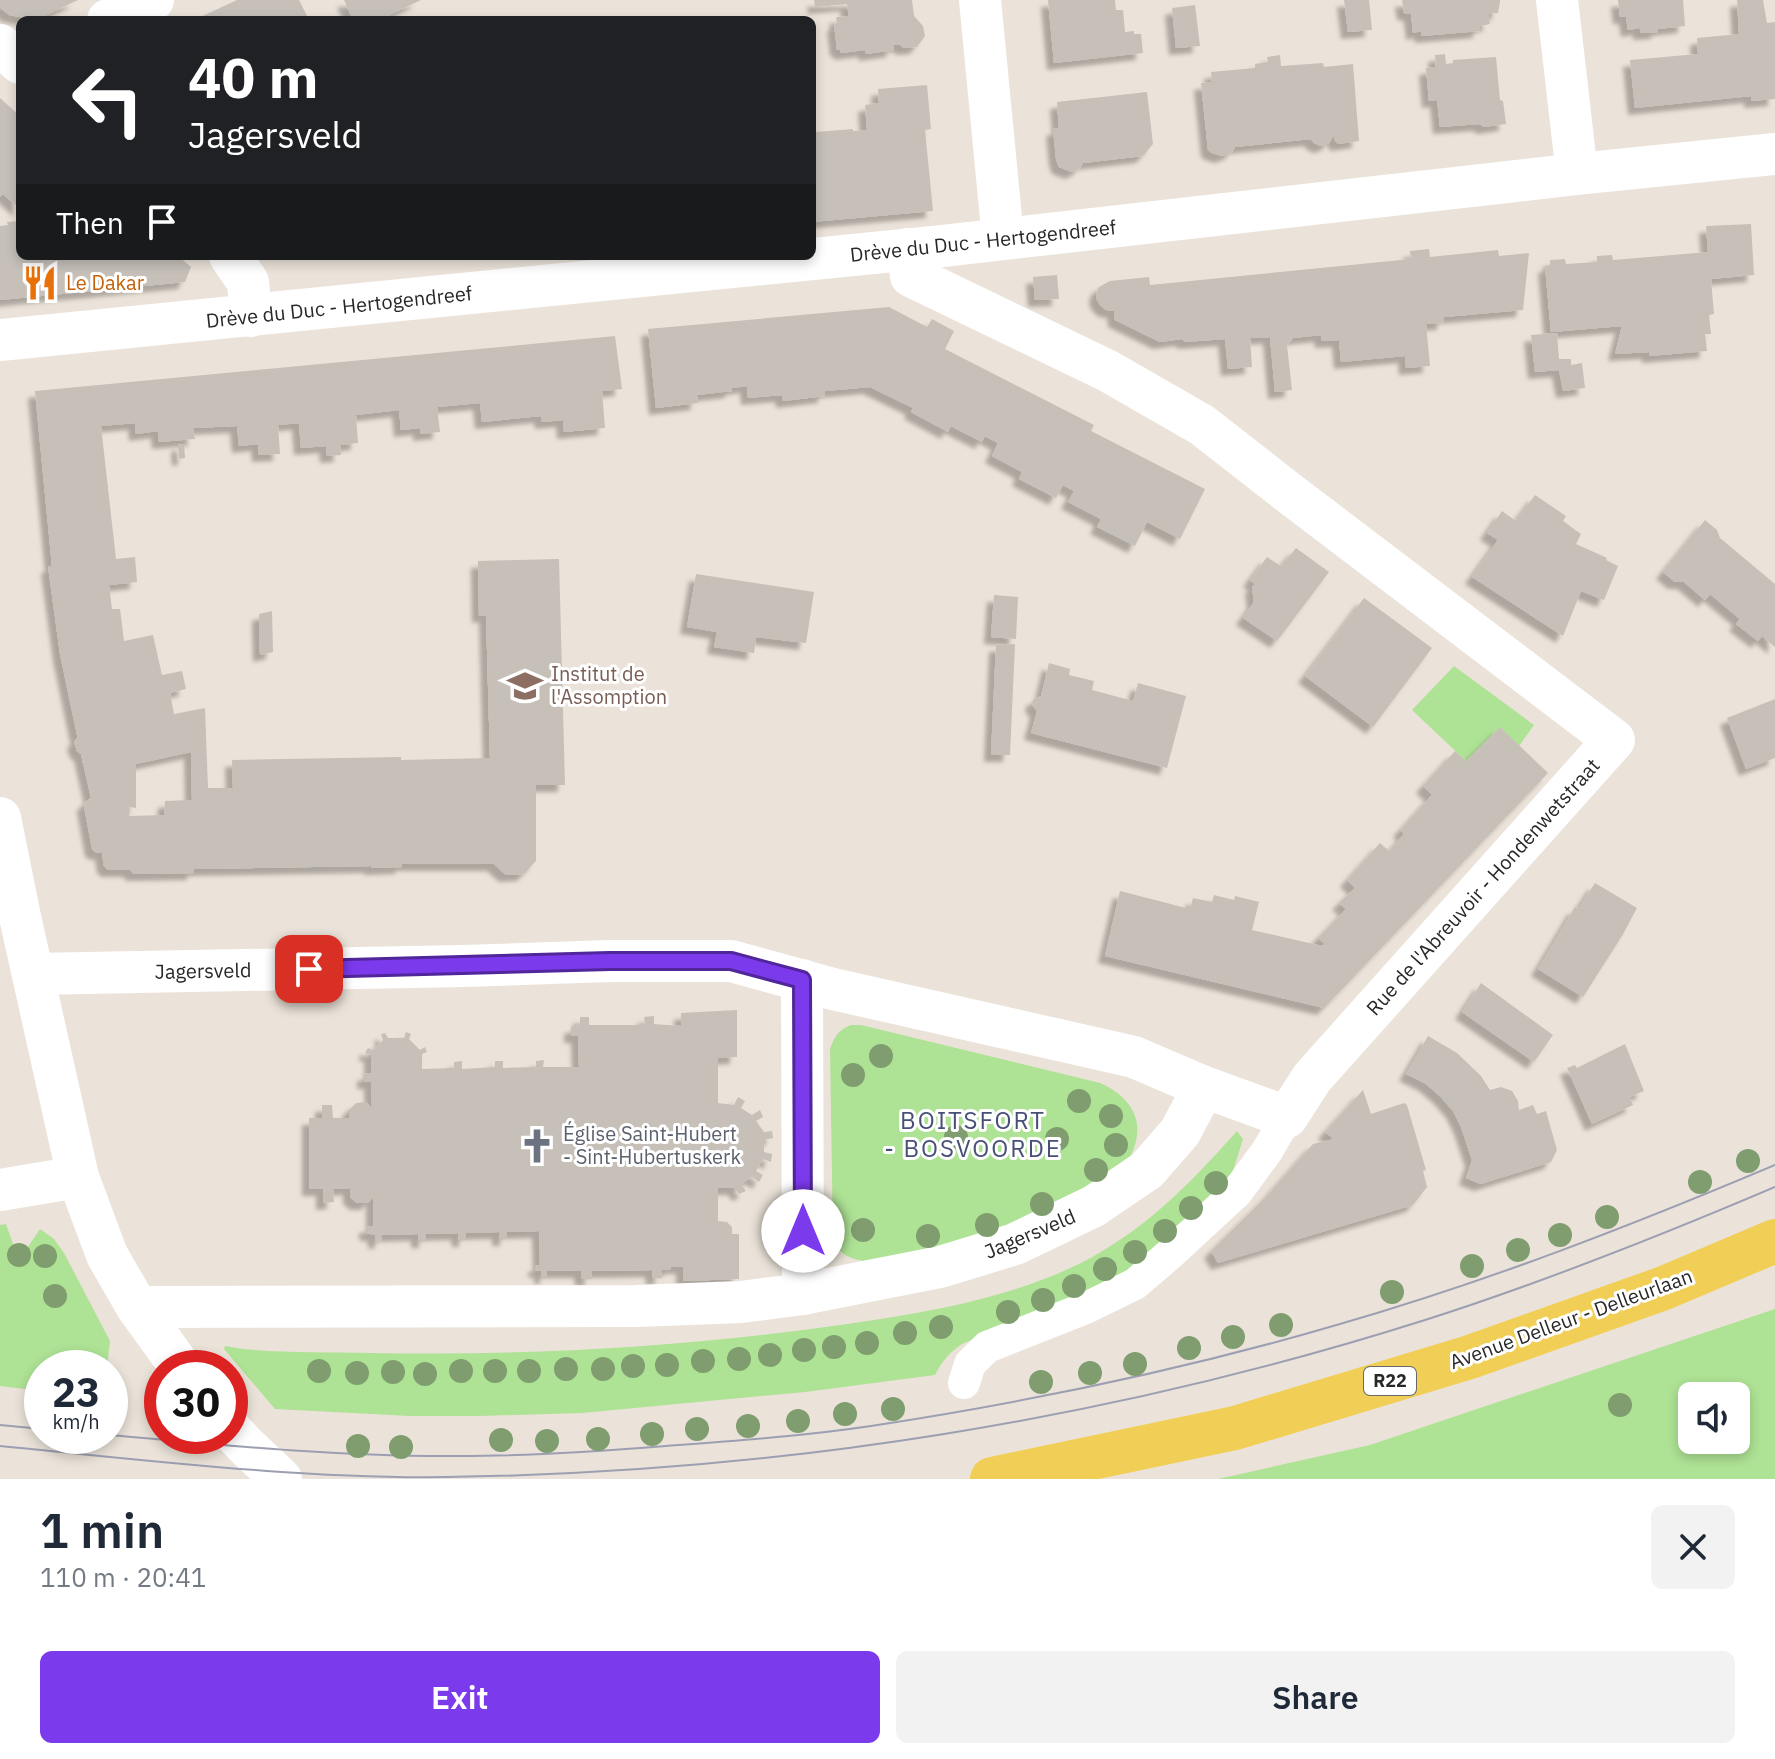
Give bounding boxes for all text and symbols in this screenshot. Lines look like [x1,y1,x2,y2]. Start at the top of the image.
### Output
text: 40 m [188,41,318,113]
icon: left [56,48,160,152]
text: Jagersveld [188,111,362,158]
icon: arrive [140,200,184,244]
text: Then [56,203,124,242]
street label: Drève du Duc - Hertogendreef [848,213,1118,268]
restaurant icon: Le Dakar [21,264,59,302]
place label: Le Dakar [66,269,144,296]
street label: Drève du Duc - Hertogendreef [204,279,474,334]
place label: Institut de l'Assomption [551,660,667,710]
school or university icon: Institut de l'Assomption [506,667,544,705]
street label: Rue de l'Abreuvoir - Hondenwetstraat [1360,752,1605,1021]
pin [275,935,343,1003]
icon: arrive [287,947,331,991]
street label: Jagersveld [154,956,252,985]
district label: BOITSFORT - BOSVOORDE [884,1104,1062,1164]
place label: Église Saint-Hubert - Sint-Hubertuskerk [563,1120,741,1170]
church icon: Église Saint-Hubert - Sint-Hubertuskerk [518,1127,556,1165]
position arrow [761,1189,845,1273]
street label: Jagersveld [980,1202,1080,1265]
street label: Avenue Delleur - Delleurlaan [1446,1262,1696,1375]
speed limit sign: 30 [144,1350,248,1454]
text: 23 [52,1366,100,1418]
road number: R22 [1364,1367,1416,1395]
map controls [1678,1382,1750,1454]
button: sound [1678,1382,1750,1454]
text: km/h [52,1408,100,1435]
text: 1 min [40,1499,164,1561]
button: close [1651,1505,1735,1589]
text: 110 m · 20:41 [40,1560,206,1594]
button: Exit [40,1651,880,1743]
button: Share [896,1651,1735,1743]

